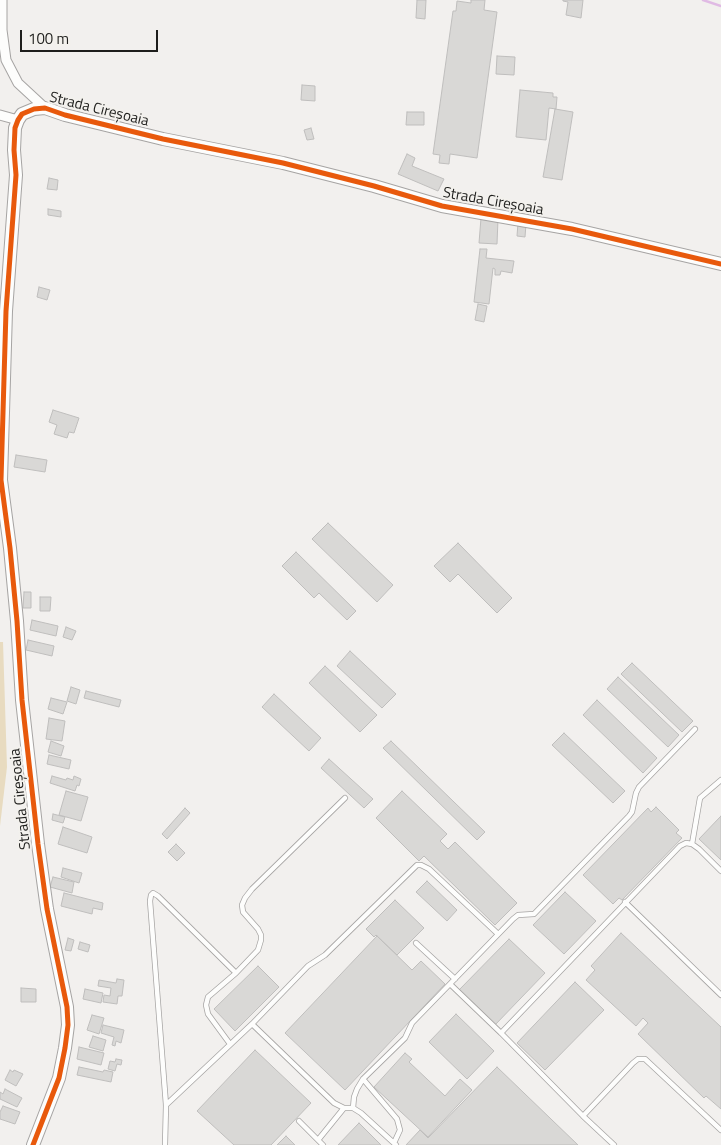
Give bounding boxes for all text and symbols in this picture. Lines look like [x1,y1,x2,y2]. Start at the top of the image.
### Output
scale bar [22,20,160,52]
text: 100 m [28,27,69,50]
street label: Strada Cireșoaia [47,89,151,131]
street label: Strada Cireșoaia [441,184,545,220]
street label: Strada Cireșoaia [7,747,35,851]

